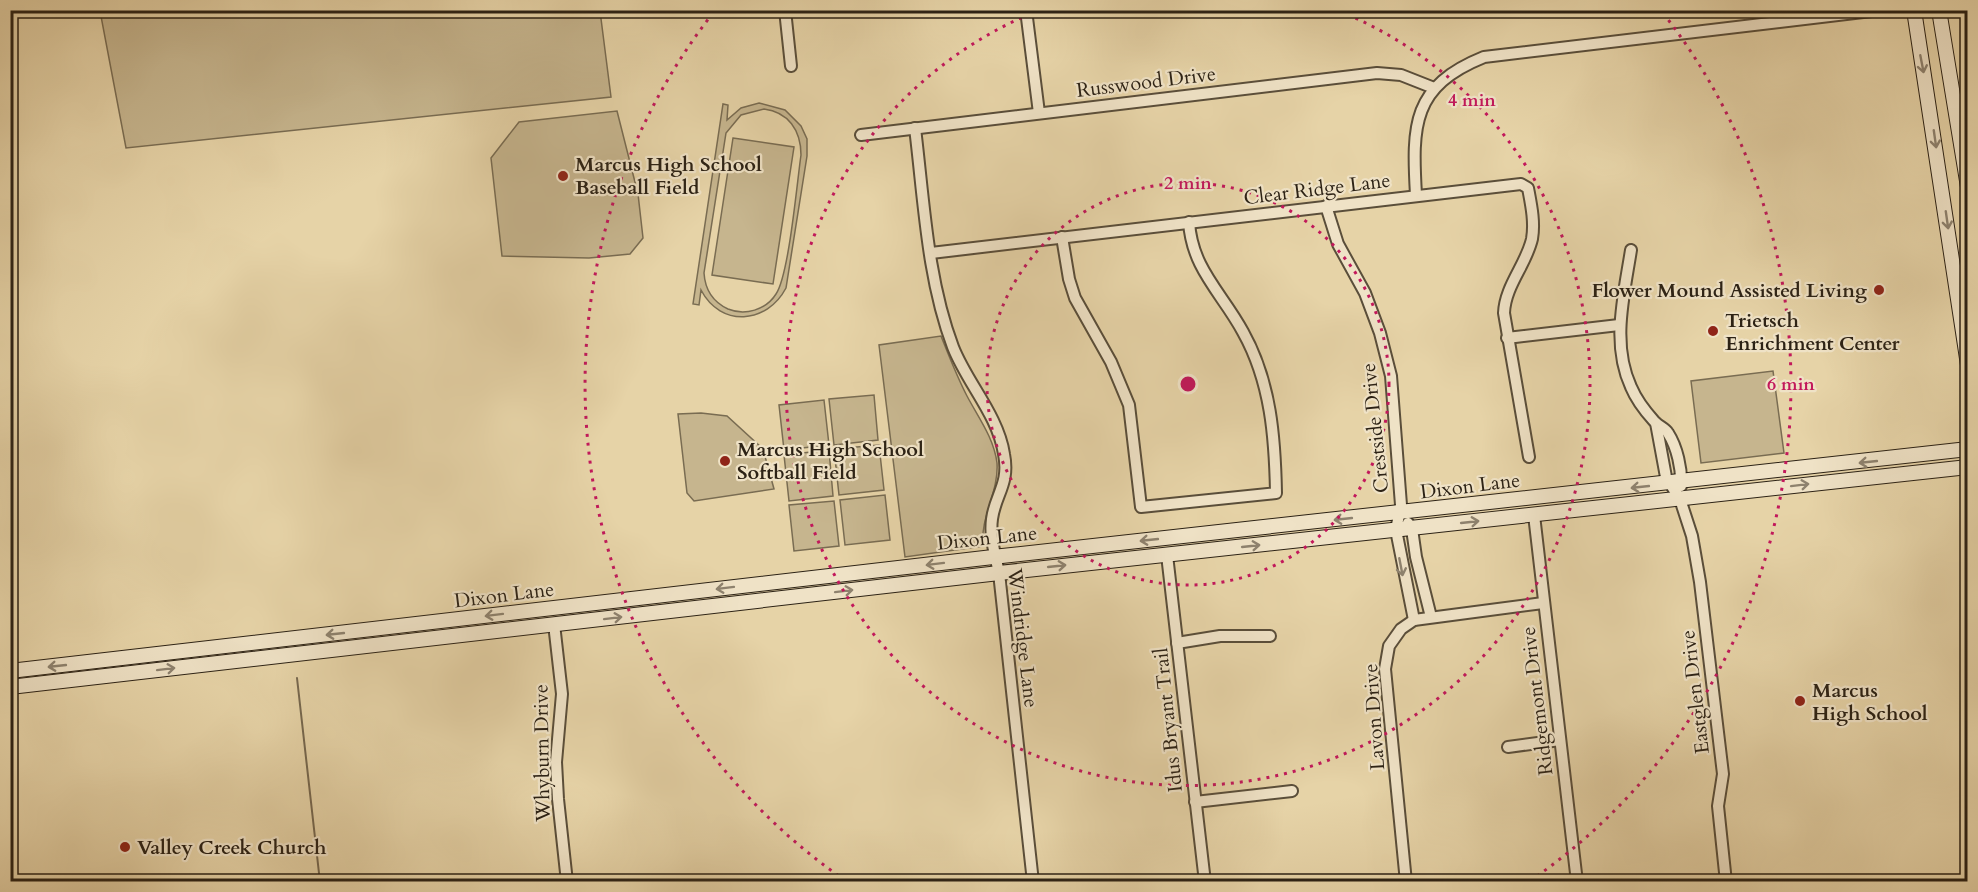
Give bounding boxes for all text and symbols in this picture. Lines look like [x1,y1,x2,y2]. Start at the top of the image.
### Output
one-way arrow [1917,54,1928,73]
street label: Russwood Drive [1075,60,1217,104]
text: 4 min [1448,88,1496,113]
one-way arrow [1930,129,1941,149]
place label: Marcus High School Baseball Field [575,151,762,201]
street label: Clear Ridge Lane [1242,167,1392,211]
marker: Marcus High School Baseball Field [556,169,570,183]
text: 2 min [1164,171,1212,196]
one-way arrow [1941,209,1952,229]
place label: Flower Mound Assisted Living [1592,277,1867,304]
marker: Flower Mound Assisted Living [1872,283,1886,297]
place label: Trietsch Enrichment Center [1725,307,1901,357]
marker: Trietsch Enrichment Center [1706,324,1720,338]
street label: Crestside Drive [1355,362,1395,494]
text: 6 min [1767,372,1815,397]
centre of rings [1178,374,1198,394]
place label: Marcus High School Softball Field [737,436,924,486]
marker: Marcus High School Softball Field [718,454,732,468]
one-way arrow [1858,457,1878,468]
street label: Dixon Lane [1418,466,1522,506]
one-way arrow [1790,480,1810,491]
one-way arrow [1631,481,1650,492]
one-way arrow [1333,514,1353,525]
one-way arrow [1460,516,1480,527]
street label: Dixon Lane [936,519,1038,557]
one-way arrow [1140,535,1160,546]
one-way arrow [1241,540,1261,551]
one-way arrow [1396,556,1407,576]
one-way arrow [926,559,945,570]
one-way arrow [1047,560,1067,571]
street label: Windridge Lane [1001,566,1045,709]
street label: Dixon Lane [452,575,556,615]
one-way arrow [716,583,736,594]
one-way arrow [834,585,854,596]
one-way arrow [485,610,505,621]
one-way arrow [602,612,622,623]
street label: Ridgemont Drive [1514,625,1560,777]
one-way arrow [325,629,345,640]
street label: Eastglen Drive [1674,629,1716,755]
street label: Idus Bryant Trail [1147,646,1189,794]
one-way arrow [48,661,68,672]
one-way arrow [155,663,175,674]
street label: Lavon Drive [1357,663,1391,771]
place label: Marcus High School [1812,677,1928,727]
street label: Whyburn Drive [527,684,557,823]
marker: Marcus High School [1793,694,1807,708]
place label: Valley Creek Church [137,834,327,861]
marker: Valley Creek Church [118,840,132,854]

